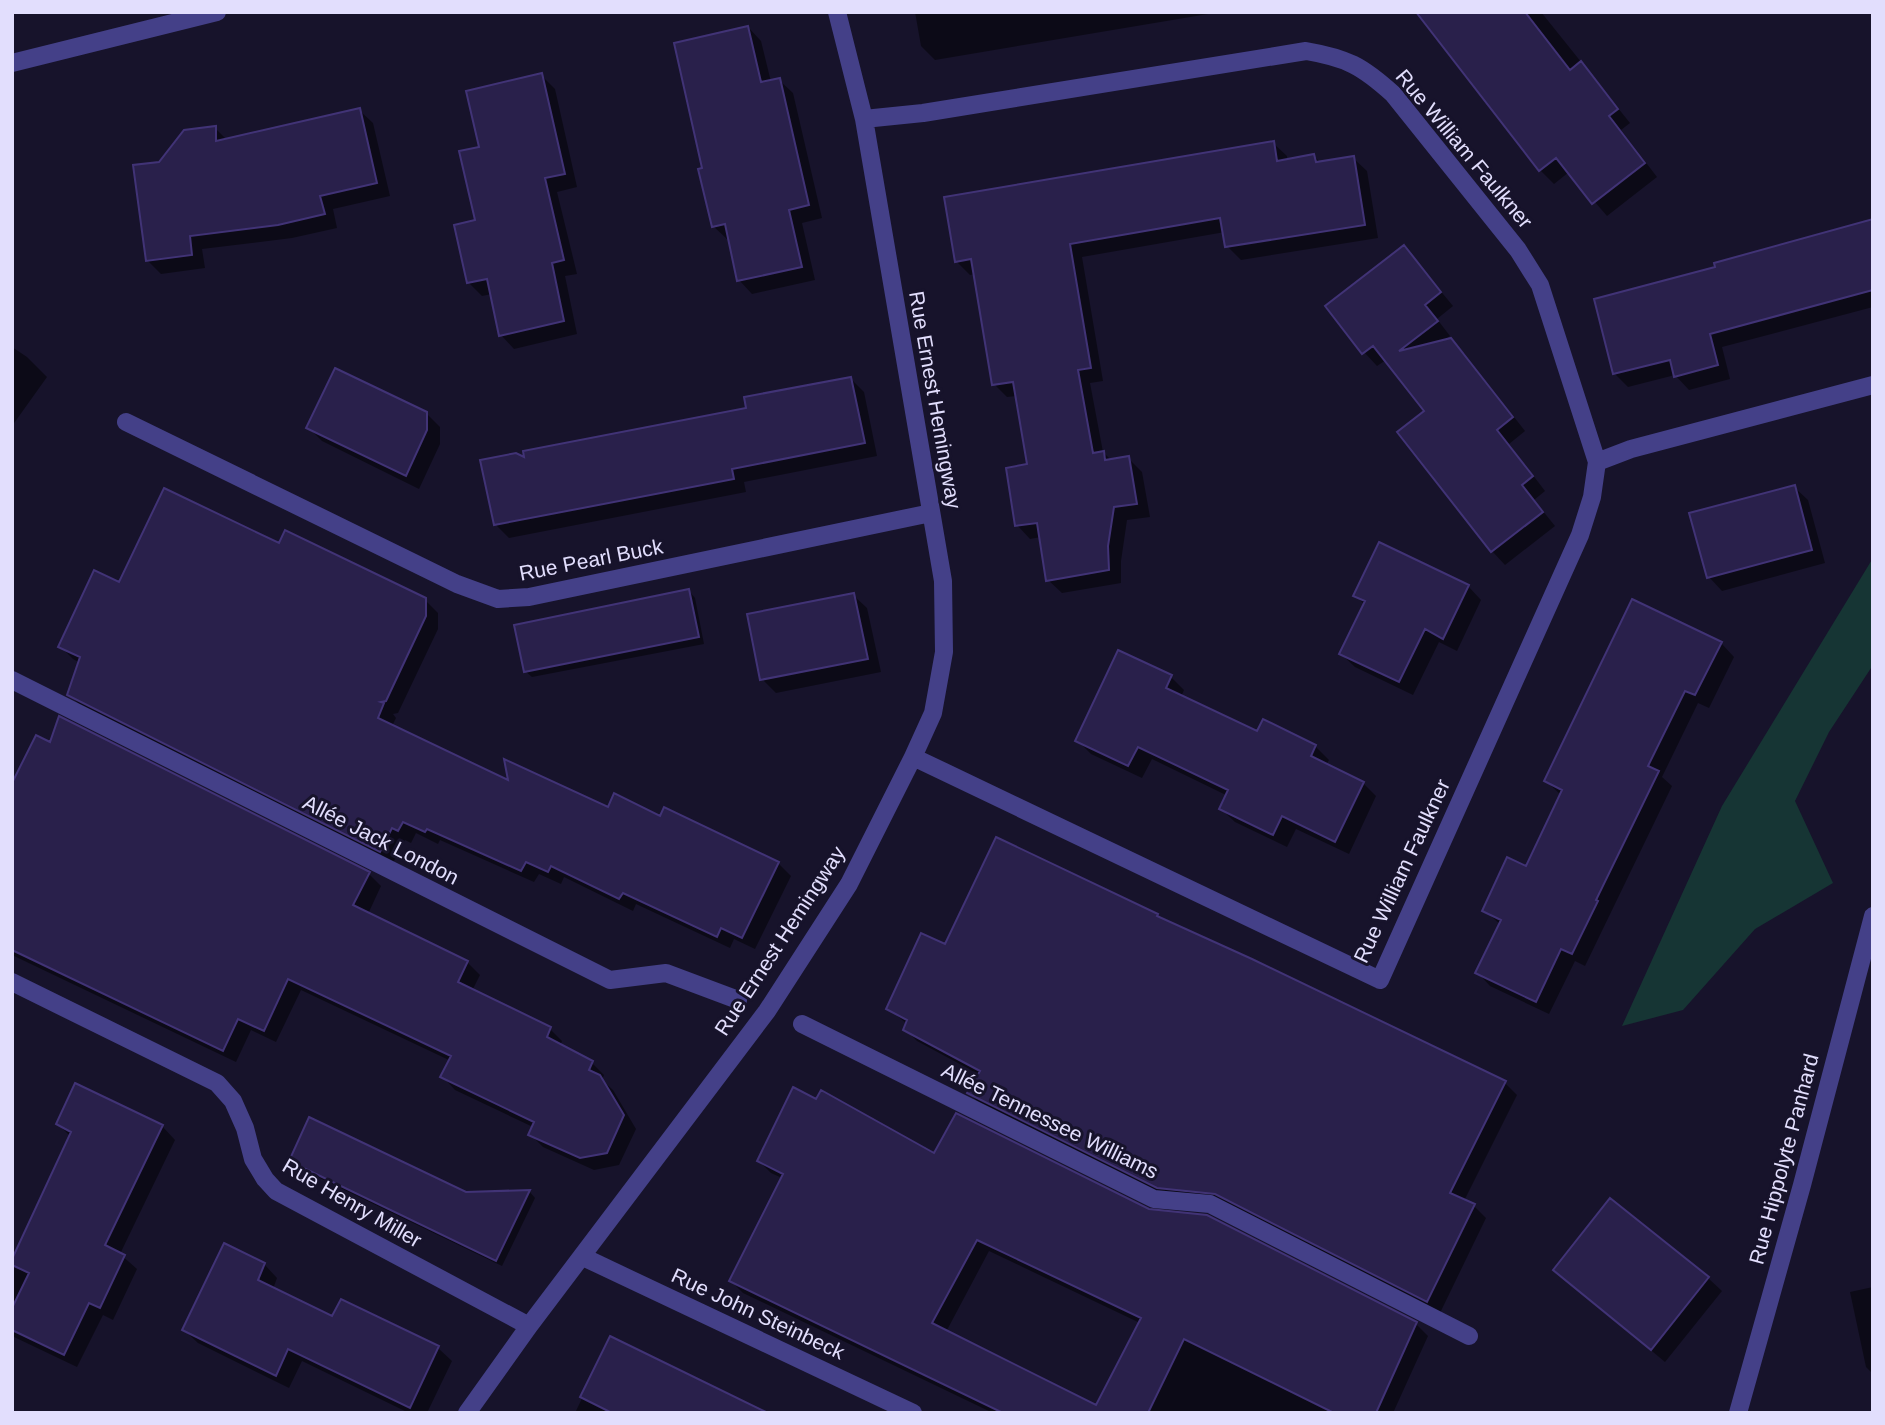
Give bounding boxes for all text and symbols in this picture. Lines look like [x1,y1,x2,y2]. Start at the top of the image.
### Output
street label: Rue William Faulkner [1391,65,1537,233]
street label: Rue Ernest Hemingway [905,289,966,511]
street label: Rue Pearl Buck [517,534,665,585]
street label: Rue William Faulkner [1349,775,1454,966]
street label: Allée Jack London [300,790,463,889]
street label: Rue Ernest Hemingway [710,842,850,1039]
street label: Rue Hippolyte Panhard [1744,1051,1823,1267]
street label: Allée Tennessee Williams [938,1058,1162,1183]
street label: Rue Henry Miller [279,1154,426,1252]
street label: Rue John Steinbeck [668,1263,849,1364]

